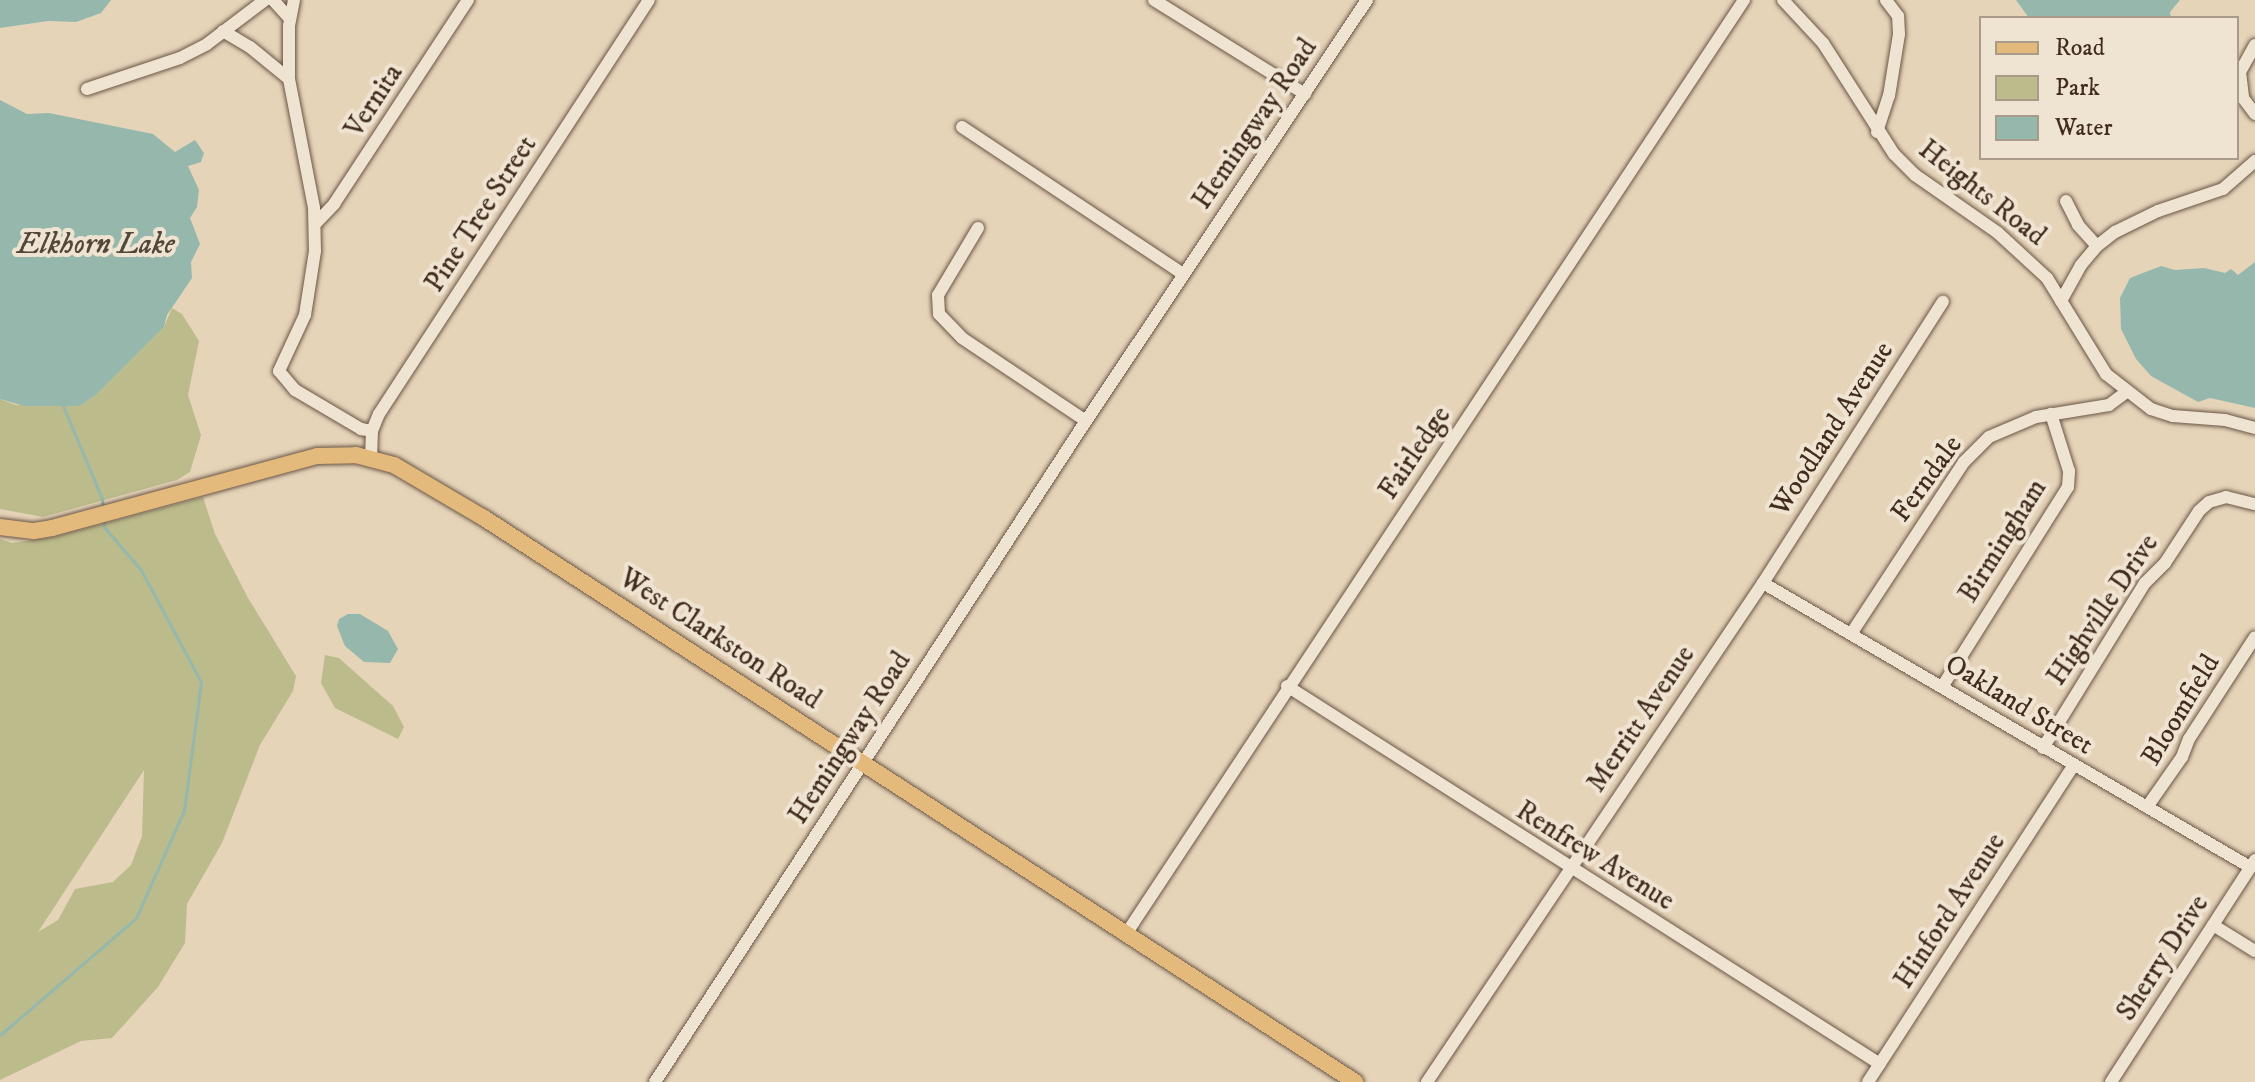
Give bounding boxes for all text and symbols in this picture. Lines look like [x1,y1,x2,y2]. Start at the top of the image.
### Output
legend [1979,16,2239,160]
street label: Hemingway Road [1186,32,1324,216]
text: Road [2055,33,2105,63]
street label: Vernita [338,58,410,144]
text: Park [2055,73,2100,103]
text: Water [2055,113,2112,143]
street label: Pine Tree Street [418,129,544,299]
street label: Heights Road [1912,133,2052,253]
water label: Elkhorn Lake [17,227,175,263]
street label: Woodland Avenue [1763,336,1901,522]
street label: Fairledge [1372,400,1458,506]
street label: Ferndale [1884,429,1970,529]
street label: Birmingham [1952,473,2054,609]
street label: Highville Drive [2040,528,2166,692]
street label: West Clarkston Road [613,561,827,717]
street label: Merritt Avenue [1580,639,1702,799]
street label: Hemingway Road [782,646,918,830]
street label: Oakland Street [1939,648,2099,762]
street label: Bloomfield [2135,648,2227,772]
street label: Renfrew Avenue [1510,794,1680,918]
street label: Hinford Avenue [1887,827,2013,995]
street label: Sherry Drive [2110,889,2216,1027]

